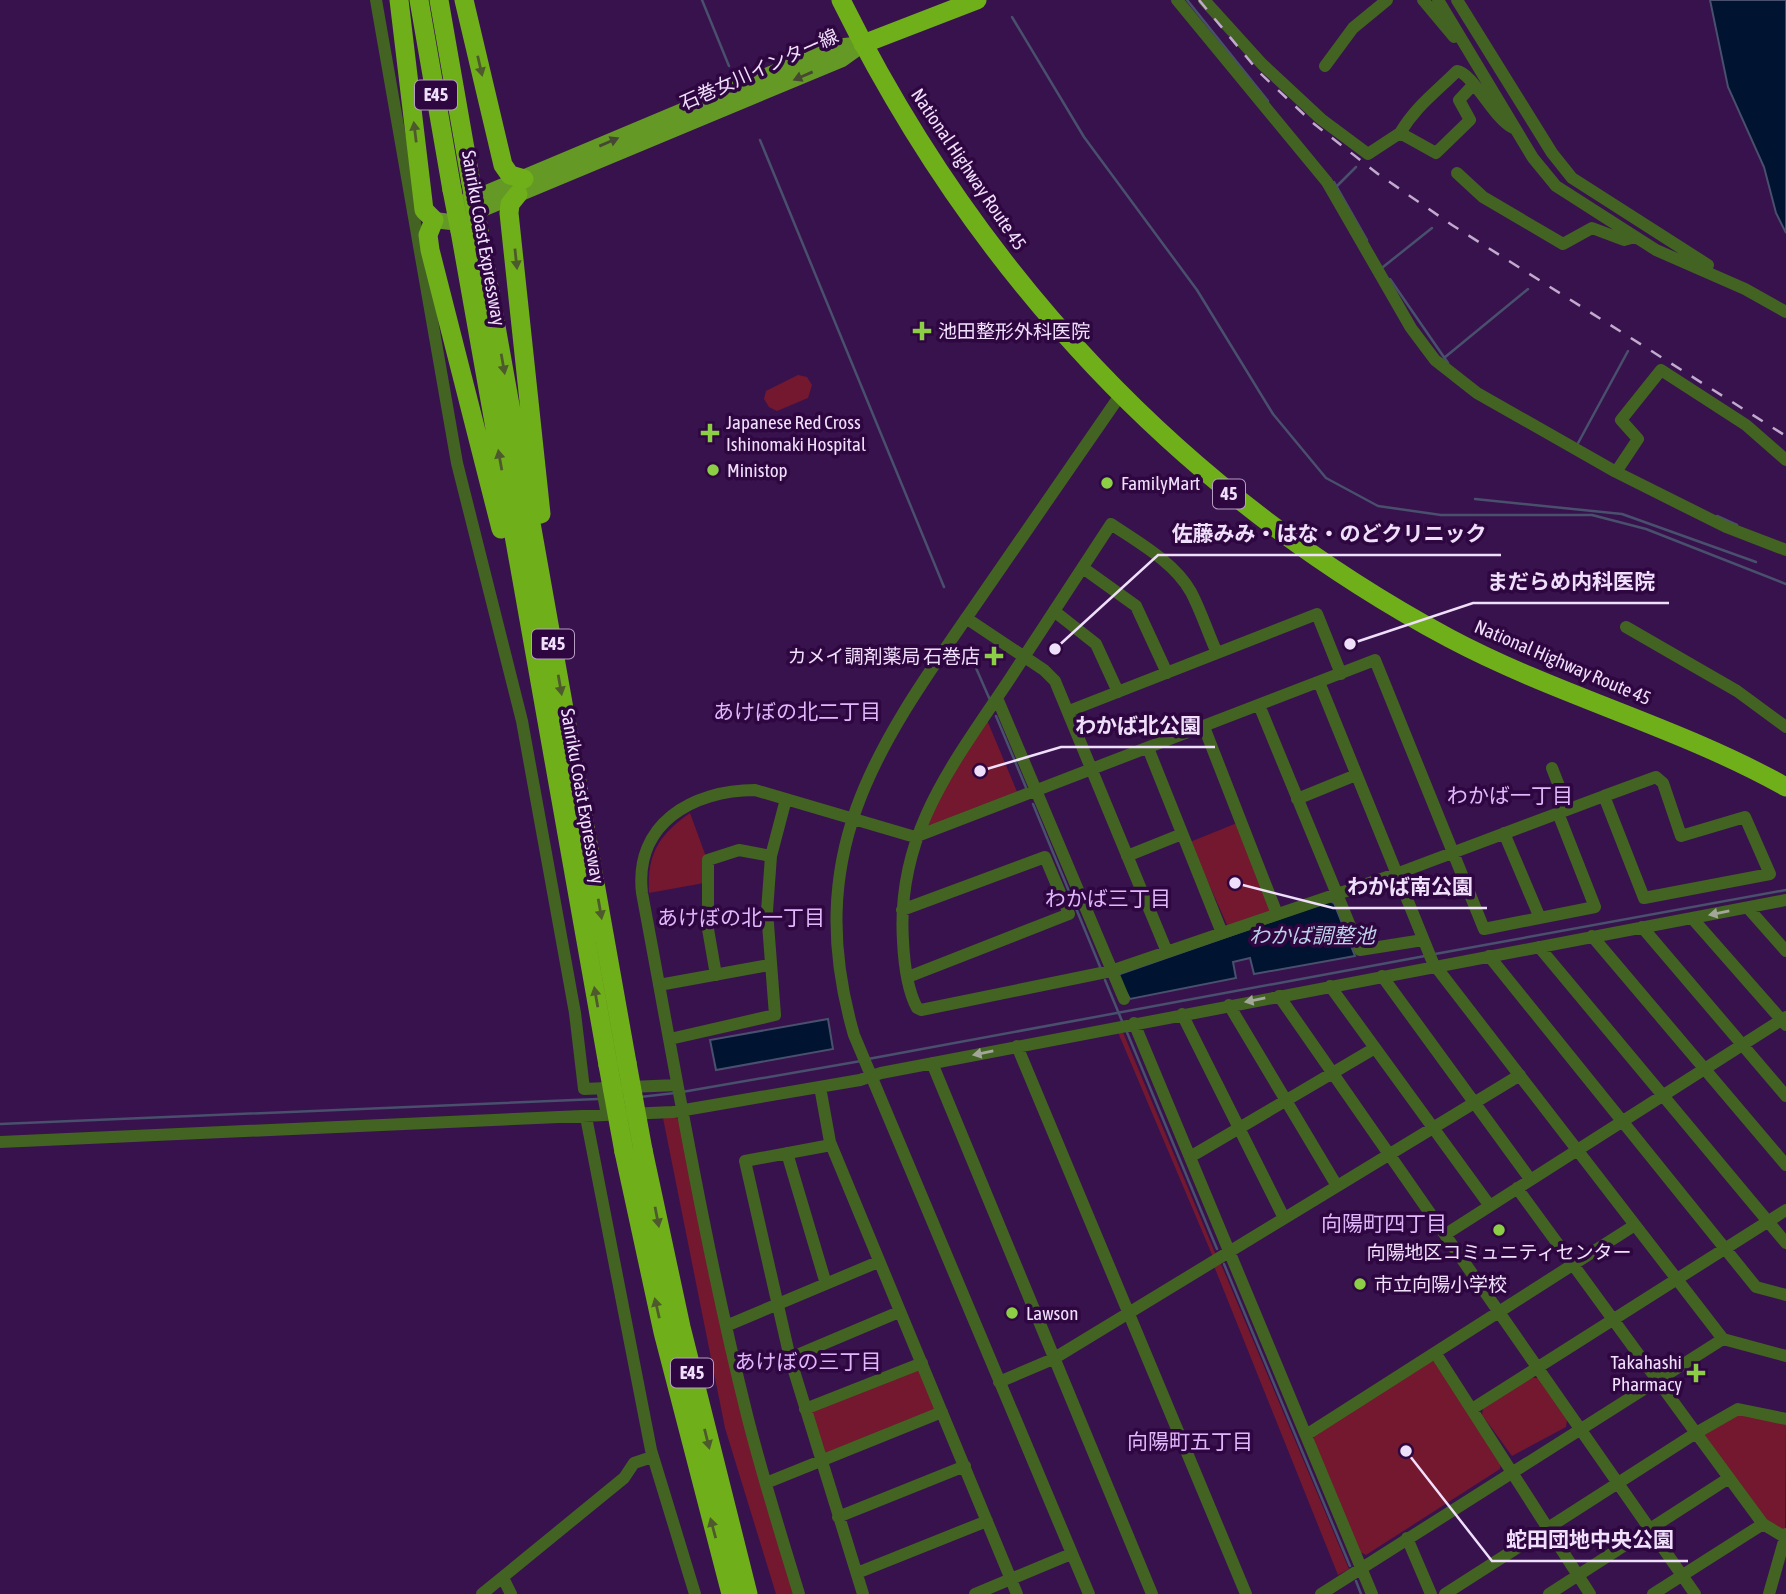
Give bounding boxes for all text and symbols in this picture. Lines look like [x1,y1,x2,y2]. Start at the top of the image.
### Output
street label: 石巻女川インター線 [676,24,842,114]
one-way arrow [475,55,486,77]
one-way arrow [793,70,813,82]
road number: E45 [415,80,457,110]
street label: National Highway Route 45 [907,84,1031,254]
one-way arrow [410,121,421,143]
one-way arrow [599,136,620,147]
street label: Sanriku Coast Expressway [458,149,510,327]
one-way arrow [511,248,522,270]
place label: 池田整形外科医院 [938,320,1090,342]
marker: 池田整形外科医院 [912,321,932,341]
one-way arrow [498,353,509,375]
place label: Japanese Red Cross Ishinomaki Hospital [726,411,866,455]
marker: Japanese Red Cross Ishinomaki Hospital [700,423,720,443]
one-way arrow [494,449,505,471]
place label: Ministop [727,459,788,481]
marker: Ministop [705,462,721,478]
place label: FamilyMart [1121,472,1200,494]
marker: FamilyMart [1099,475,1115,491]
road number: 45 [1213,480,1245,508]
callout: 佐藤みみ・はな・のどクリニック [1158,513,1501,555]
text: 佐藤みみ・はな・のどクリニック [1172,521,1487,545]
callout: まだらめ内科医院 [1473,561,1669,603]
text: まだらめ内科医院 [1487,569,1655,593]
street label: National Highway Route 45 [1471,615,1655,709]
road number: E45 [532,630,574,658]
place label: カメイ調剤薬局 石巻店 [787,645,980,667]
marker: カメイ調剤薬局 石巻店 [986,648,1002,664]
one-way arrow [555,674,566,696]
district label: あけぼの北二丁目 [713,699,881,723]
callout: わかば北公園 [1061,705,1215,747]
street label: Sanriku Coast Expressway [557,707,609,885]
text: わかば北公園 [1075,713,1201,737]
district label: わかば一丁目 [1447,783,1573,807]
callout: わかば南公園 [1333,866,1487,908]
text: わかば南公園 [1347,874,1473,898]
district label: わかば三丁目 [1045,886,1171,910]
one-way arrow [595,898,606,920]
district label: あけぼの北一丁目 [657,905,825,929]
one-way arrow [1708,908,1730,919]
water label: わかば調整池 [1249,923,1377,947]
one-way arrow [590,986,601,1008]
one-way arrow [1244,995,1266,1006]
one-way arrow [972,1048,994,1059]
one-way arrow [651,1206,662,1228]
district label: 向陽町四丁目 [1321,1211,1447,1235]
marker: 向陽地区コミュニティセンター [1491,1222,1507,1238]
place label: 向陽地区コミュニティセンター [1367,1241,1631,1263]
place label: 市立向陽小学校 [1374,1273,1507,1295]
marker: 市立向陽小学校 [1352,1276,1368,1292]
one-way arrow [652,1297,663,1319]
place label: Lawson [1026,1302,1078,1324]
marker: Lawson [1004,1305,1020,1321]
district label: あけぼの三丁目 [735,1349,882,1373]
place label: Takahashi Pharmacy [1611,1351,1682,1395]
road number: E45 [671,1358,713,1388]
marker: Takahashi Pharmacy [1688,1365,1704,1381]
one-way arrow [702,1428,713,1450]
district label: 向陽町五丁目 [1127,1429,1253,1453]
one-way arrow [707,1517,718,1539]
callout: 蛇田団地中央公園 [1492,1519,1688,1561]
text: 蛇田団地中央公園 [1506,1527,1674,1551]

